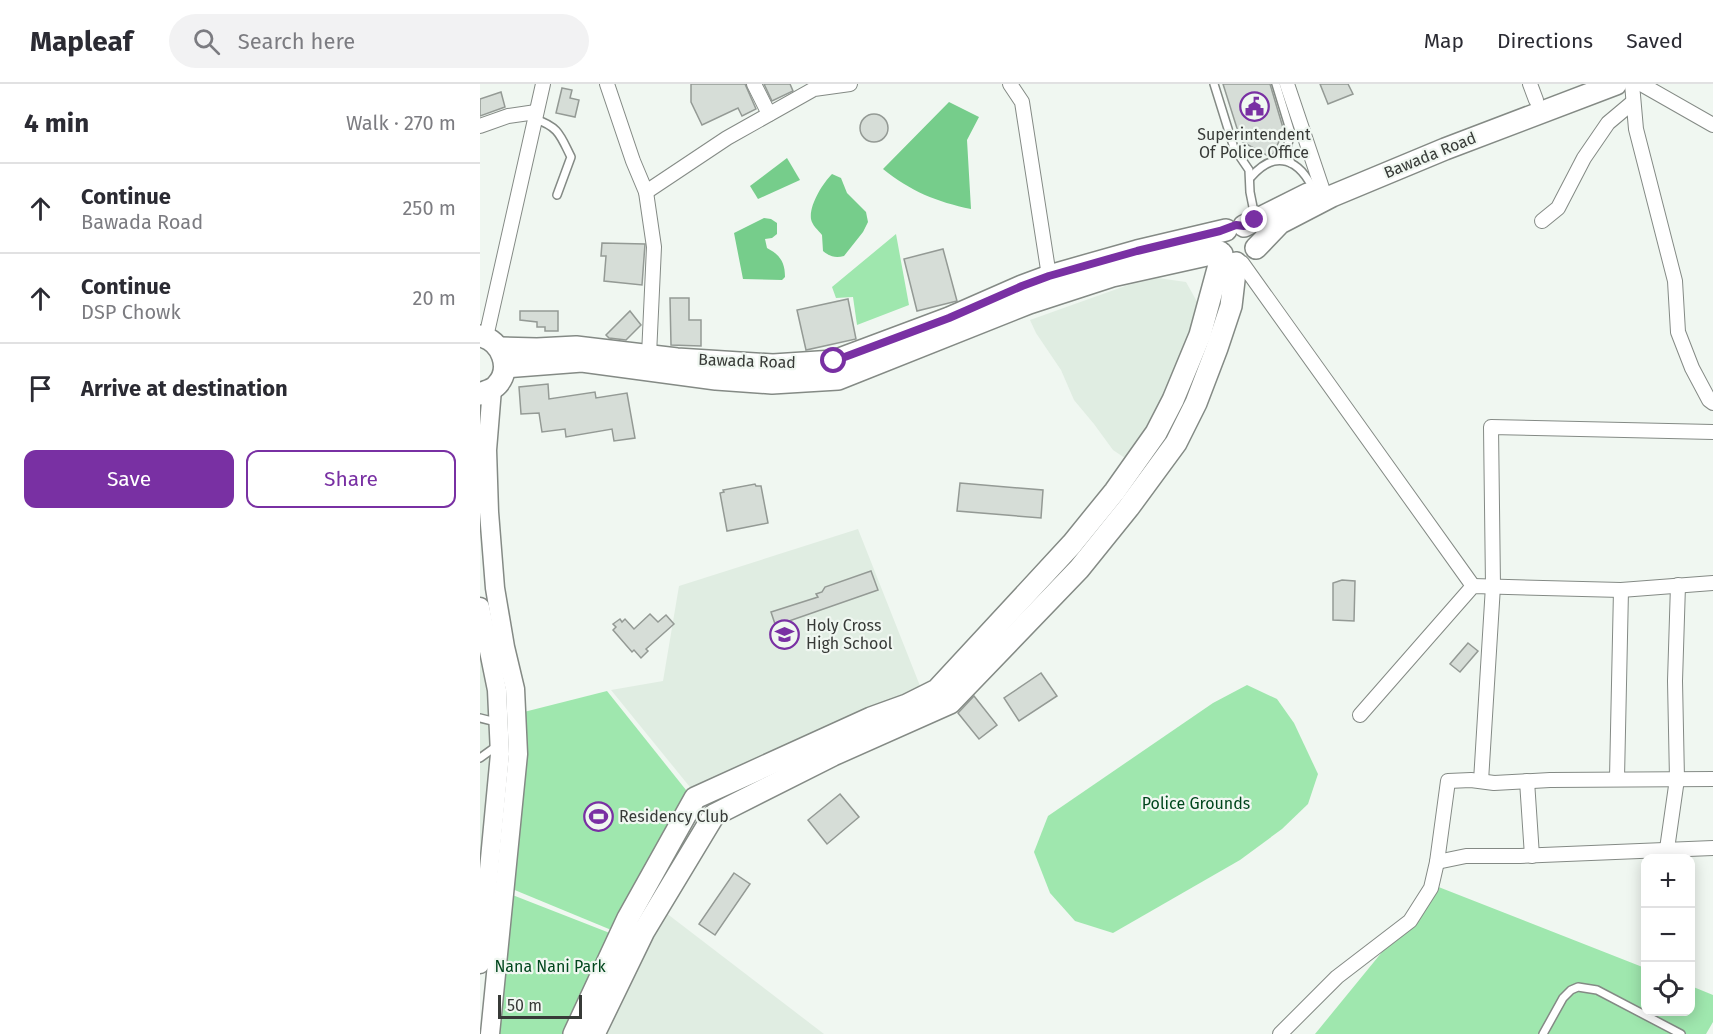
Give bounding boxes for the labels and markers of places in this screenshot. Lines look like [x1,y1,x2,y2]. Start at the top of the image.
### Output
public building icon: Superintendent Of Police Office [1238,90,1270,122]
place label: Superintendent Of Police Office [1197,125,1311,162]
place label: Holy Cross High School [806,616,893,653]
school or university icon: Holy Cross High School [769,618,801,650]
sports icon: Residency Club [582,800,614,832]
place label: Residency Club [619,807,729,826]

